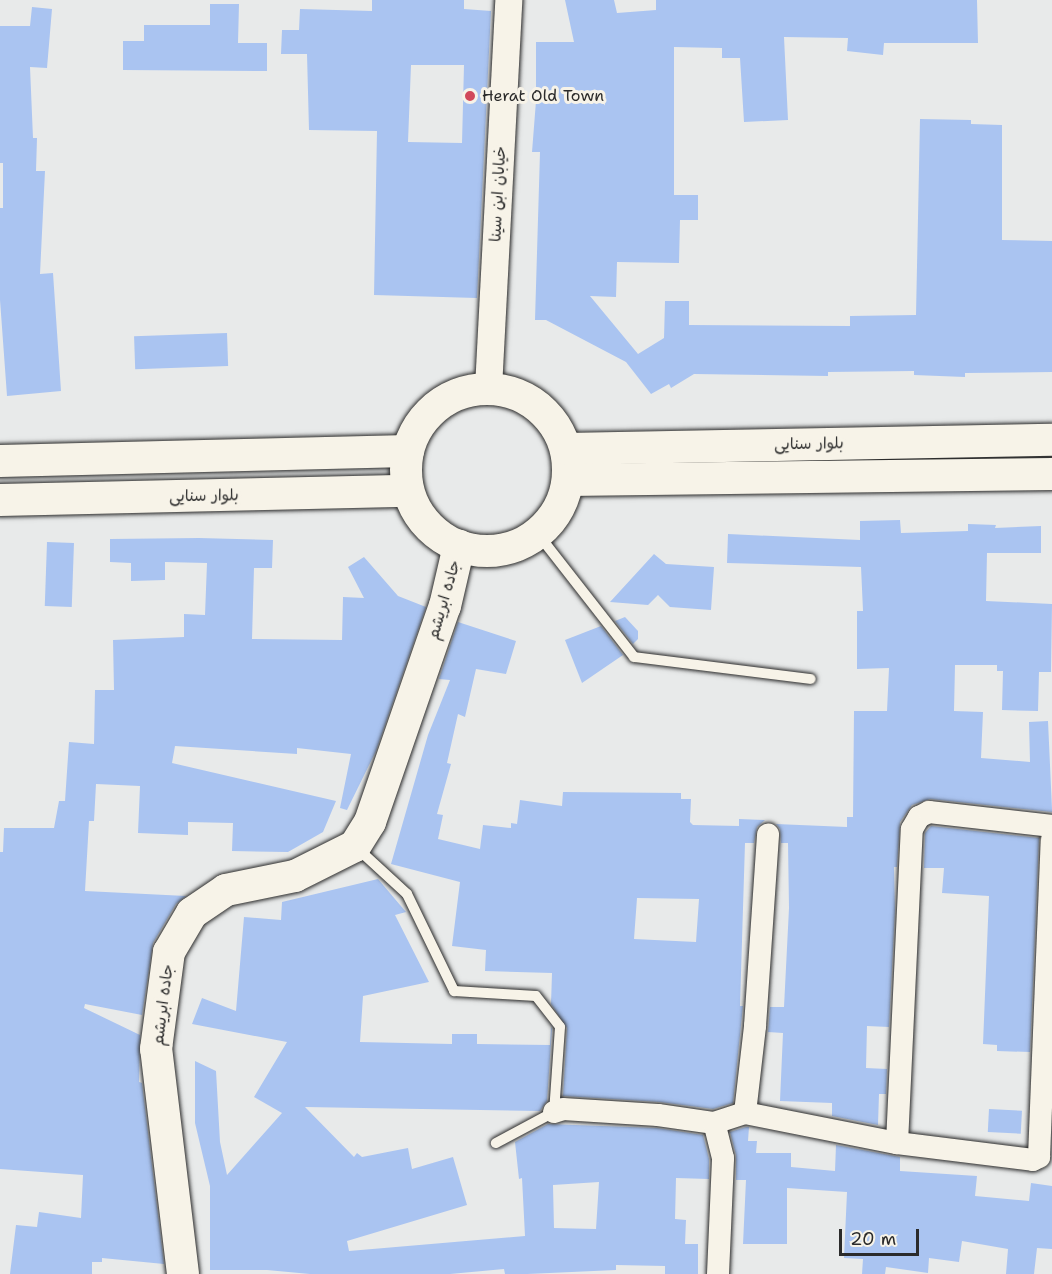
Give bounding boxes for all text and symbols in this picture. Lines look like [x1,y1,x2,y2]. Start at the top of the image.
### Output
place label: Herat Old Town [482,86,604,106]
marker: Herat Old Town [463,89,477,103]
street label: خیابان ابن سینا [486,146,510,242]
street label: بلوار سنایی [774,434,844,454]
street label: بلوار سنایی [169,486,239,506]
street label: جاده ابریشم [423,558,465,642]
street label: جاده ابریشم [148,963,178,1047]
scale bar [842,1217,922,1255]
text: 20 m [850,1227,896,1251]

